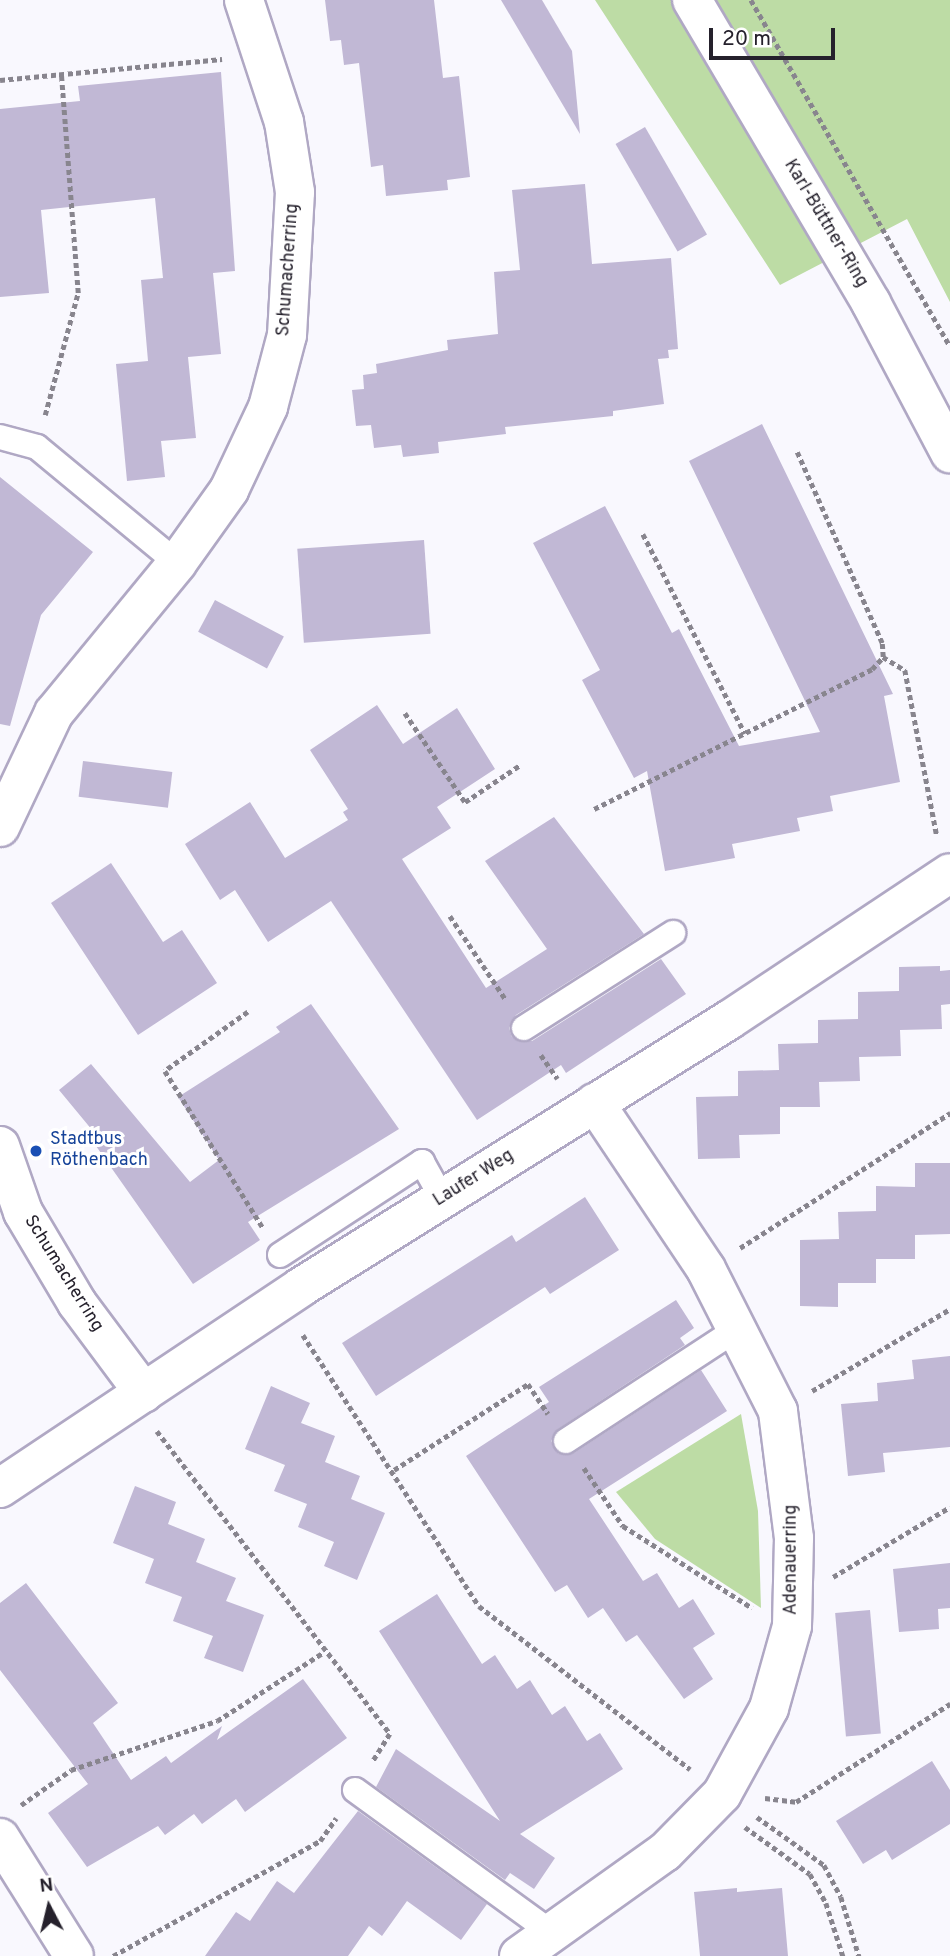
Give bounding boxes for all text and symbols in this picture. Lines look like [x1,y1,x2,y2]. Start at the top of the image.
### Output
scale bar [712,14,838,58]
text: 20 m [722,26,771,53]
street label: Karl-Büttner-Ring [778,156,872,292]
street label: Schumacherring [274,203,304,337]
place label: Stadtbus Röthenbach [50,1130,148,1172]
marker: Stadtbus Röthenbach [28,1143,44,1159]
street label: Laufer Weg [430,1146,518,1212]
street label: Schumacherring [19,1212,107,1336]
street label: Adenauerring [781,1505,803,1615]
north arrow [14,1872,84,1942]
text: N [38,1873,55,1899]

